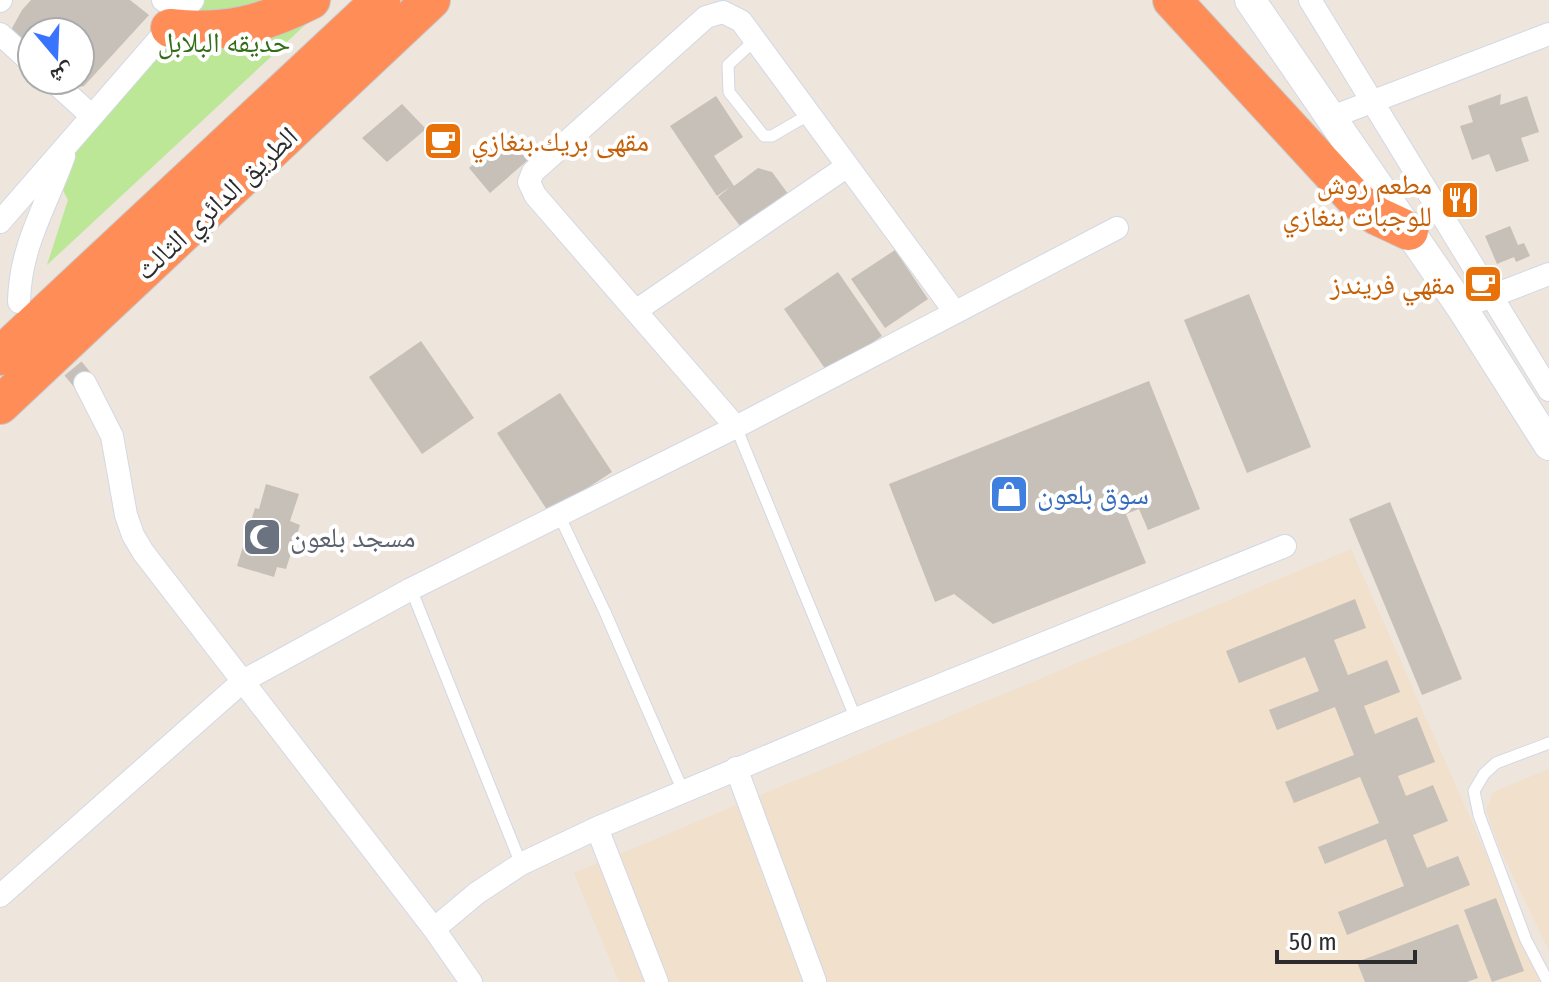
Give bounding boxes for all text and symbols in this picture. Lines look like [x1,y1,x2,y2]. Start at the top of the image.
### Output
north arrow [16,16,96,96]
park label: حديقه البلابل [158,26,290,60]
text: ش [47,58,78,91]
street label: الطريق الدائري الثالث [128,120,308,291]
cafe icon: مقهى بريك.بنغازي [422,120,464,162]
place label: مقهى بريك.بنغازي [471,125,649,164]
place label: مطعم روش للوجبات بنغازي [1282,168,1432,239]
restaurant icon: مطعم روش للوجبات بنغازي [1439,179,1481,221]
cafe icon: مقهي فريندز [1462,263,1504,305]
place label: مقهي فريندز [1329,268,1455,307]
shop icon: سوق بلعون [988,473,1030,515]
place label: سوق بلعون [1037,478,1149,512]
mosque icon: مسجد بلعون [241,516,283,558]
place label: مسجد بلعون [290,521,416,554]
scale bar [1277,914,1415,964]
text: 50 m [1289,928,1337,956]

